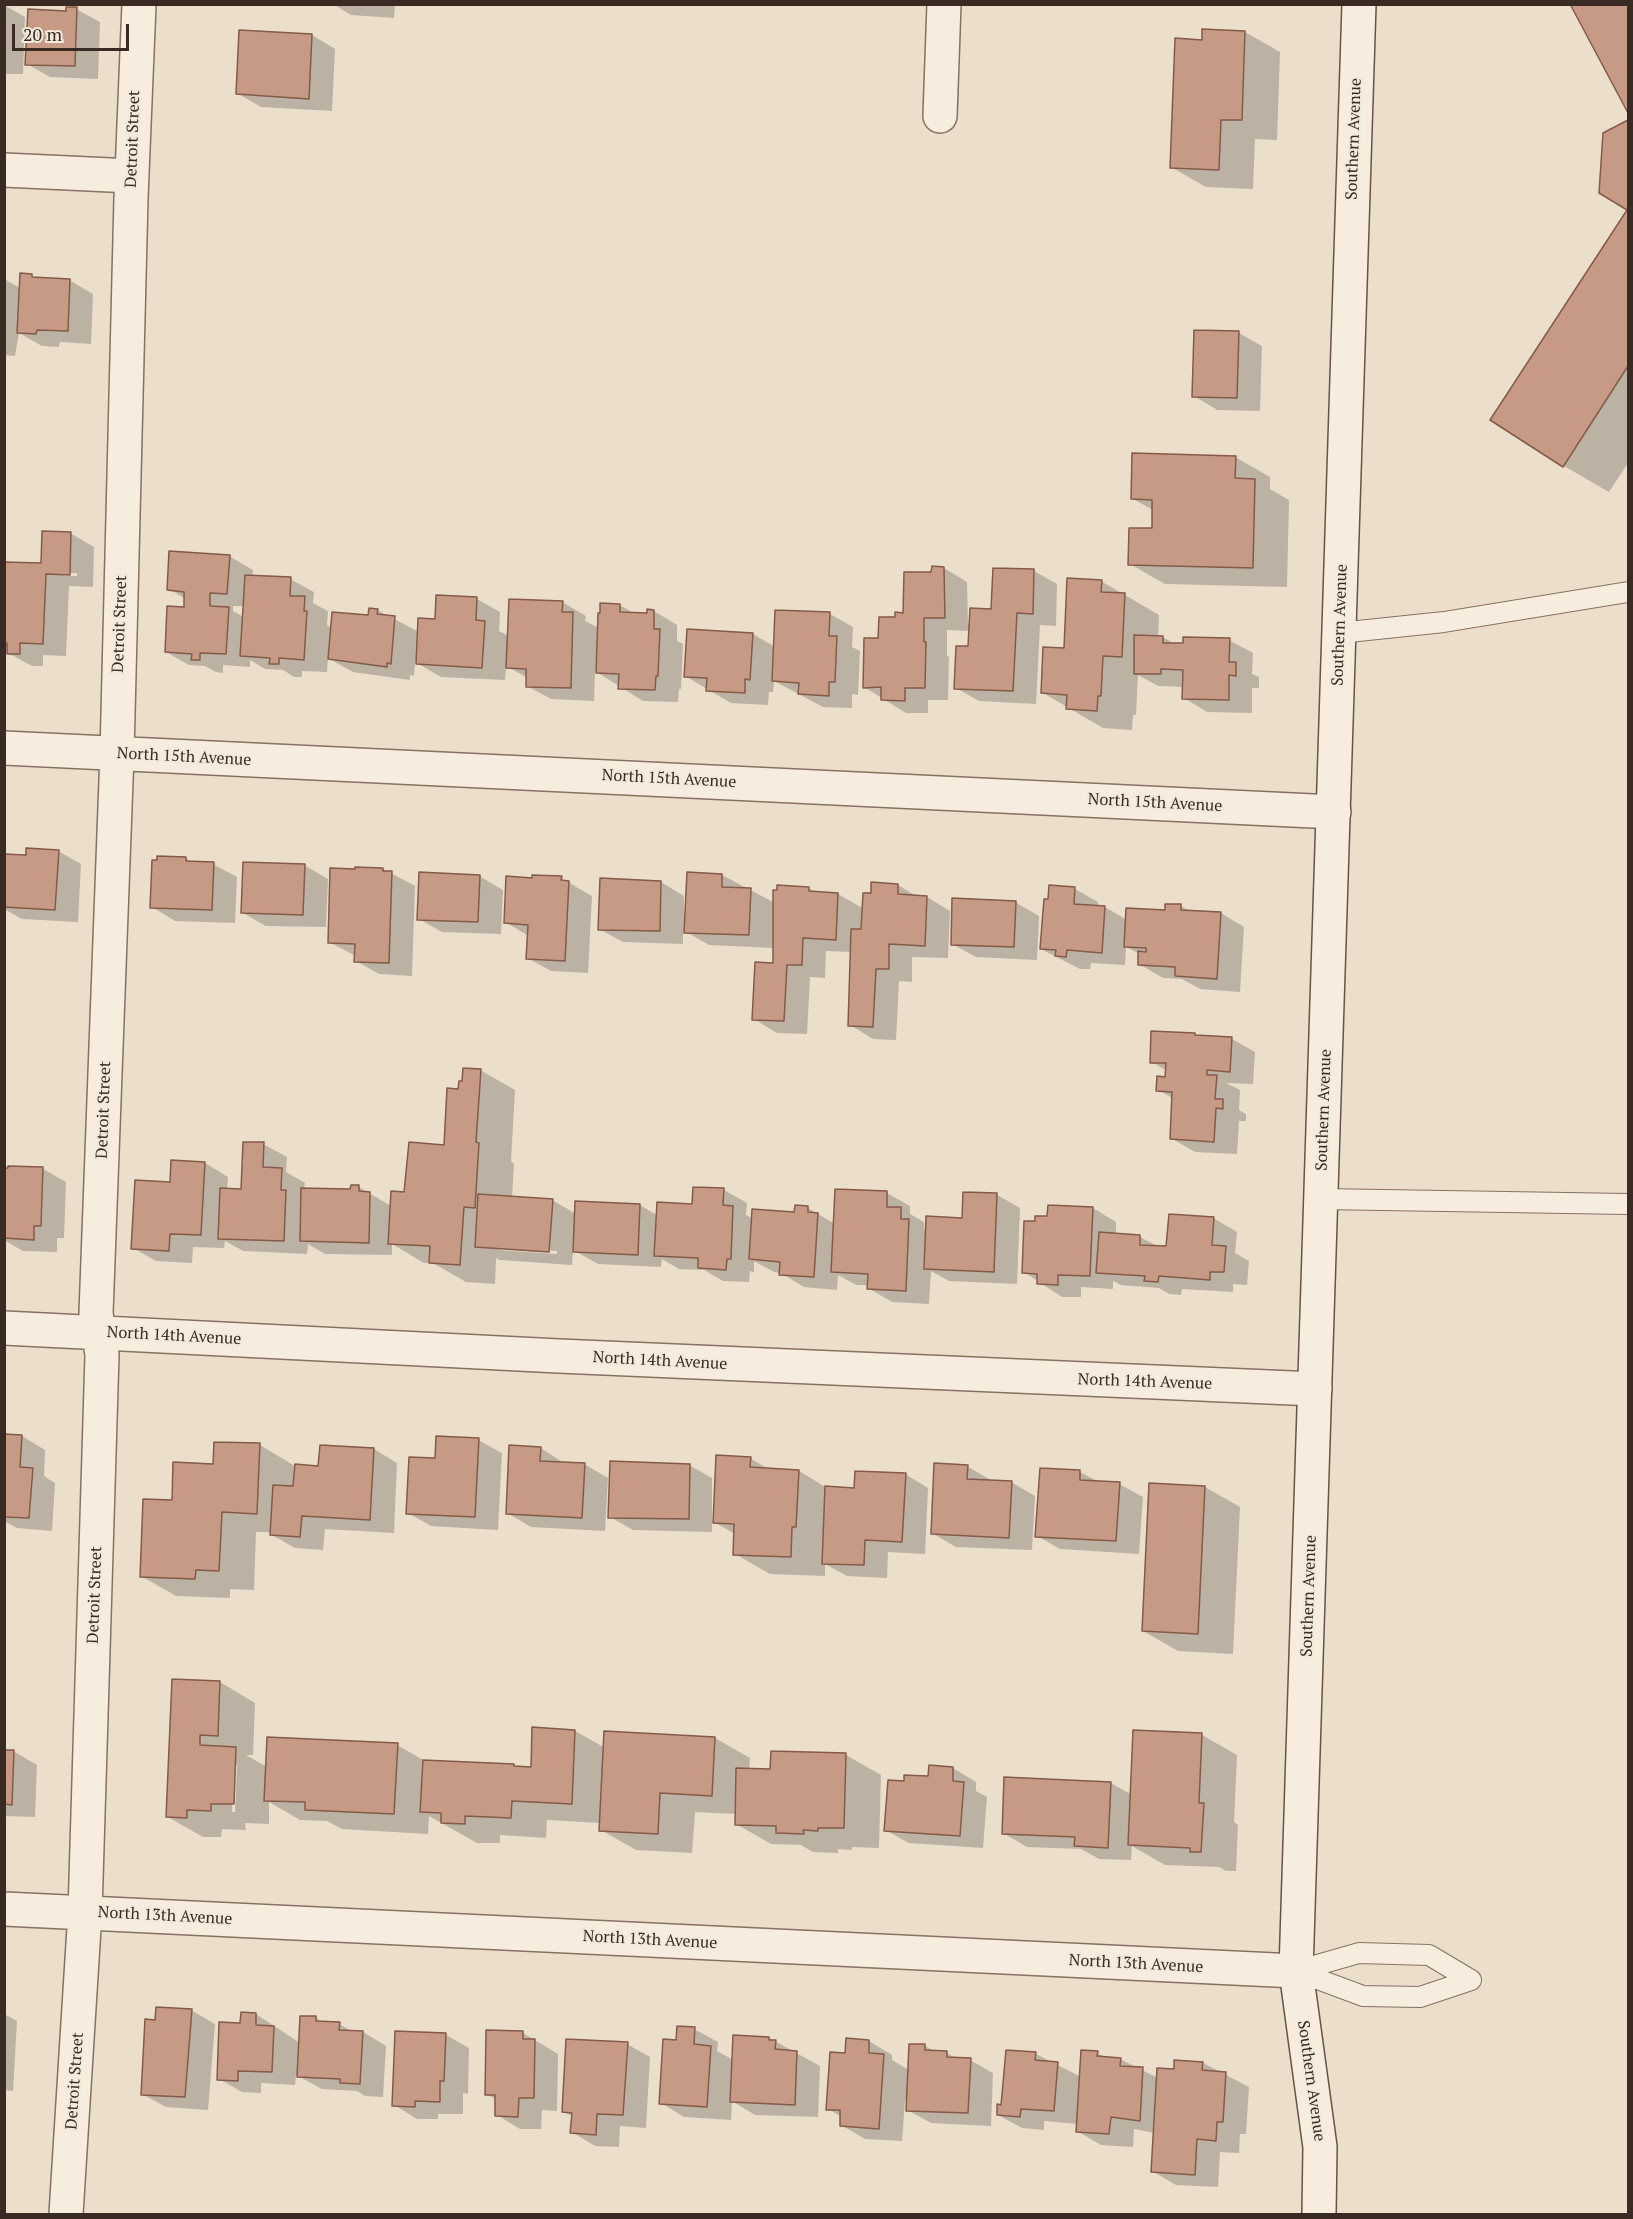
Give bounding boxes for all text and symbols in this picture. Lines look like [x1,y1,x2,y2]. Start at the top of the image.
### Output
scale bar [15,12,132,50]
text: 20 m [23,22,62,46]
street label: Southern Avenue [1342,78,1366,200]
street label: Detroit Street [122,90,144,188]
street label: Southern Avenue [1328,564,1352,686]
street label: Detroit Street [109,575,131,673]
street label: North 15th Avenue [116,744,252,770]
street label: North 15th Avenue [601,766,737,792]
street label: North 15th Avenue [1087,790,1223,816]
street label: Southern Avenue [1312,1049,1336,1171]
street label: Detroit Street [93,1061,115,1159]
street label: North 14th Avenue [106,1323,242,1349]
street label: North 14th Avenue [592,1348,728,1374]
street label: North 14th Avenue [1077,1370,1213,1394]
street label: Southern Avenue [1297,1535,1321,1657]
street label: Detroit Street [84,1546,106,1644]
street label: North 13th Avenue [97,1903,233,1929]
street label: North 13th Avenue [582,1927,718,1953]
street label: North 13th Avenue [1068,1951,1204,1977]
street label: Southern Avenue [1293,2019,1329,2143]
street label: Detroit Street [62,2032,88,2130]

